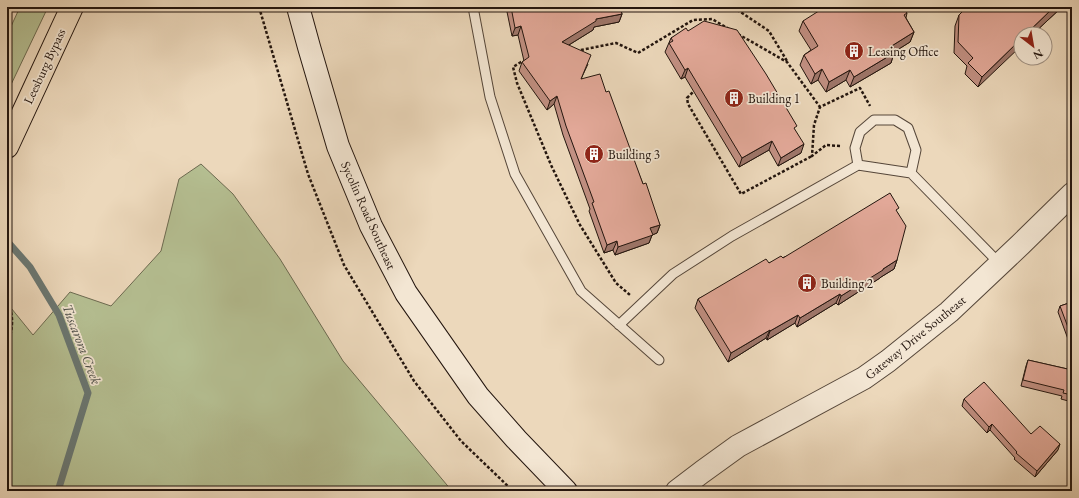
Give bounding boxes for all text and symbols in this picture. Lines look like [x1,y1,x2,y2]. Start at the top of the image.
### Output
street label: Leesburg Bypass [20,26,69,107]
north arrow [1013,26,1053,66]
building icon: Leasing Office [843,40,865,62]
place label: Leasing Office [868,43,938,60]
text: N [1031,46,1046,63]
building icon: Building 1 [723,87,745,109]
place label: Building 1 [748,90,800,107]
building icon: Building 3 [583,143,605,165]
place label: Building 3 [608,146,660,163]
street label: Sycolin Road Southeast [337,158,400,272]
building icon: Building 2 [796,272,818,294]
place label: Building 2 [821,275,874,292]
street label: Gateway Drive Southeast [861,291,969,383]
water label: Tuscarora Creek [58,301,106,387]

